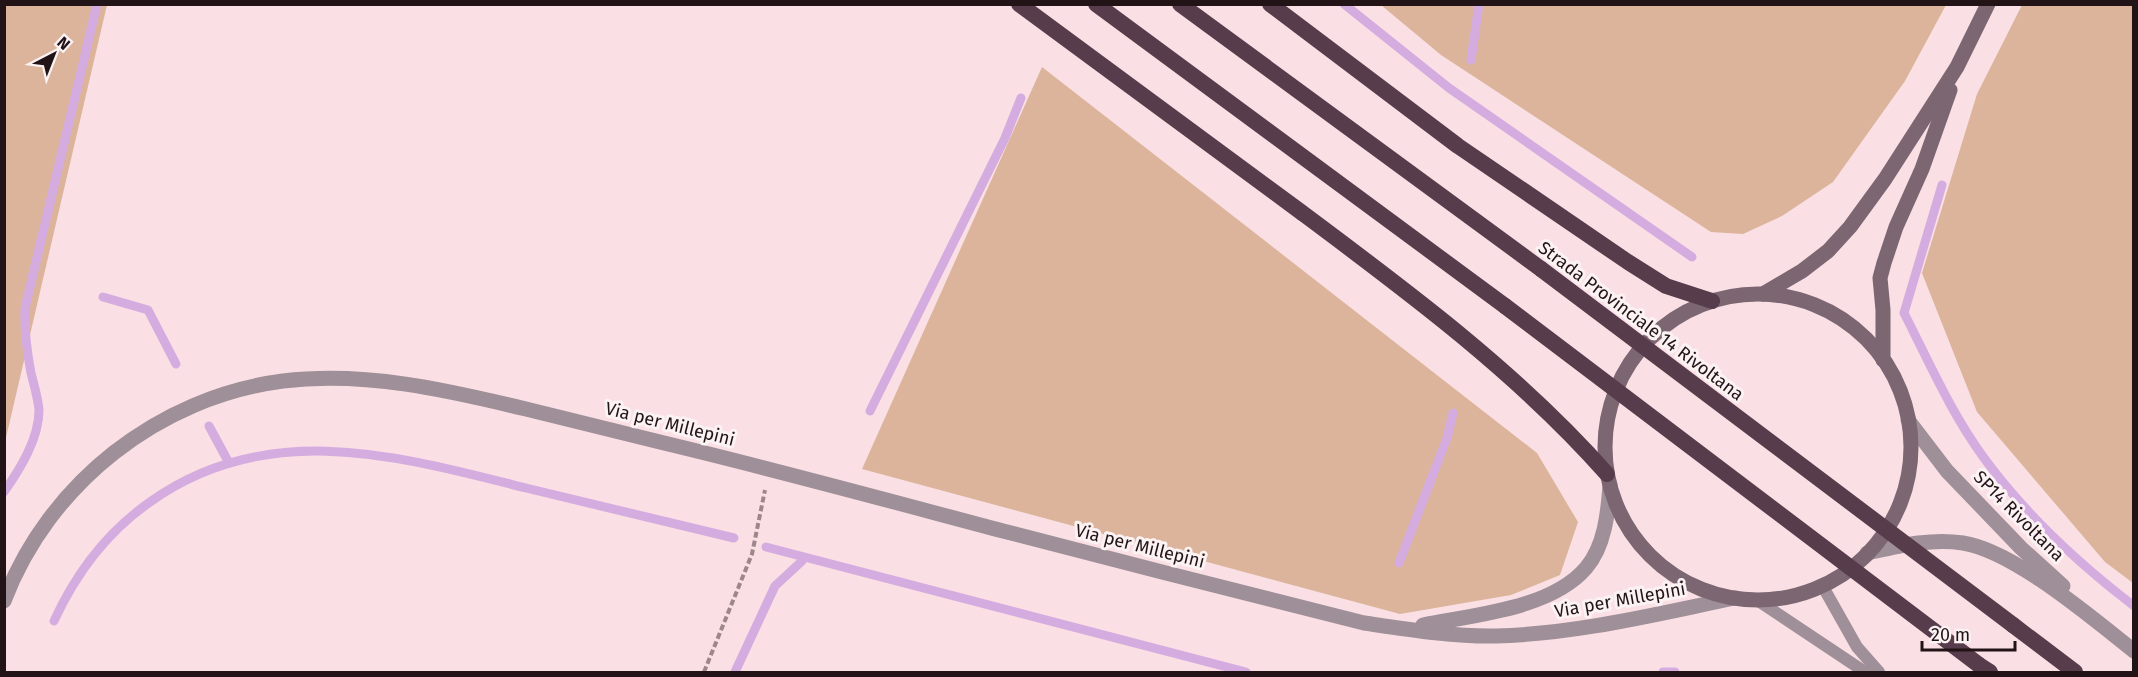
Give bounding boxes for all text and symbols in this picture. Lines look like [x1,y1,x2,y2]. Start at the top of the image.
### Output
north arrow [24,24,84,84]
text: N [53,33,74,54]
street label: Strada Provinciale 14 Rivoltana [1534,237,1748,405]
street label: Via per Millepini [603,397,737,451]
street label: SP14 Rivoltana [1969,466,2069,566]
street label: Via per Millepini [1073,519,1207,573]
street label: Via per Millepini [1553,578,1687,622]
scale bar [1922,614,2015,652]
text: 20 m [1931,624,1970,646]

